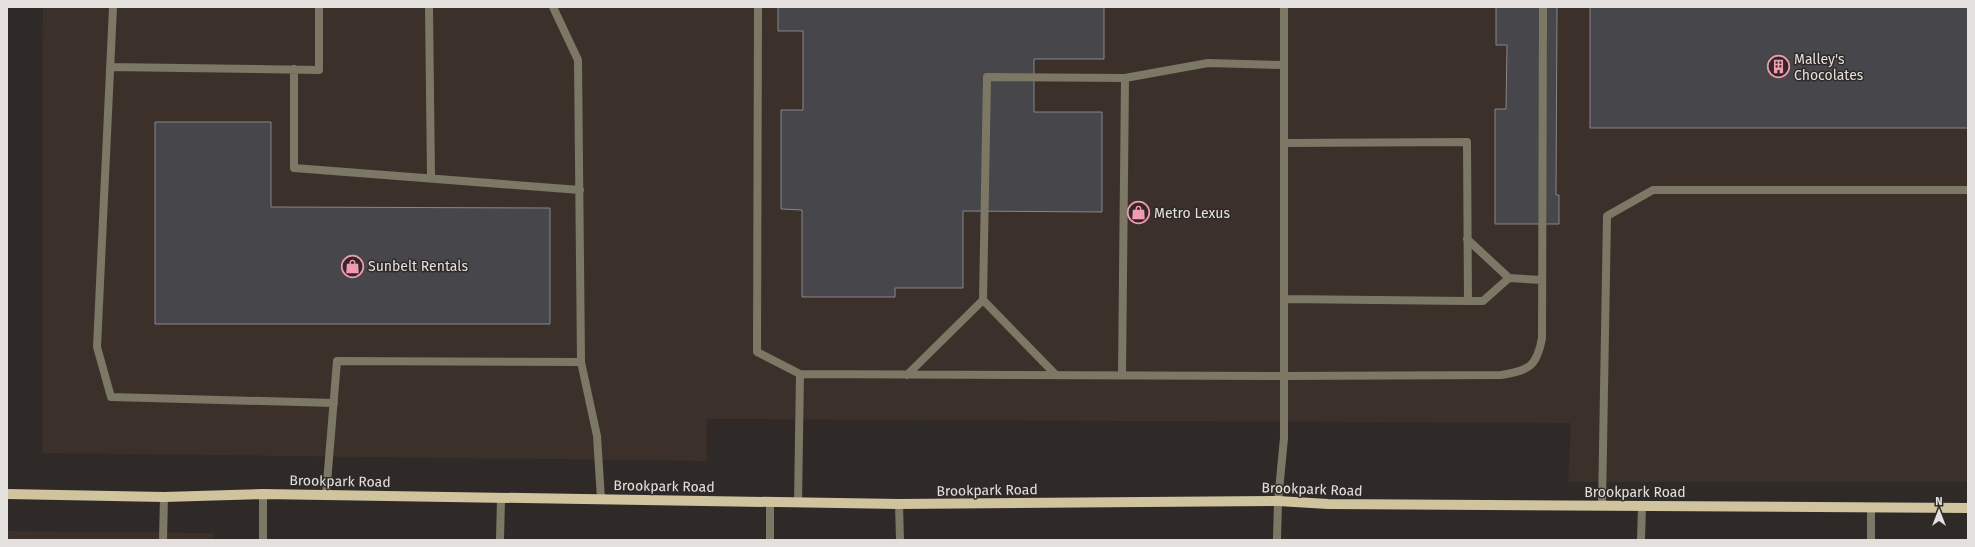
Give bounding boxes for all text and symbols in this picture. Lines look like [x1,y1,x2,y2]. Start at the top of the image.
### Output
place label: Malley's Chocolates [1794,51,1864,84]
building icon: Malley's Chocolates [1766,54,1792,80]
shop icon: Metro Lexus [1126,200,1152,226]
place label: Metro Lexus [1154,205,1230,222]
shop icon: Sunbelt Rentals [340,253,366,279]
place label: Sunbelt Rentals [368,258,468,275]
street label: Brookpark Road [289,472,391,491]
street label: Brookpark Road [613,477,715,496]
street label: Brookpark Road [1261,479,1363,500]
street label: Brookpark Road [936,481,1038,500]
street label: Brookpark Road [1584,484,1686,501]
north arrow [1919,491,1959,531]
text: N [1935,495,1943,508]

